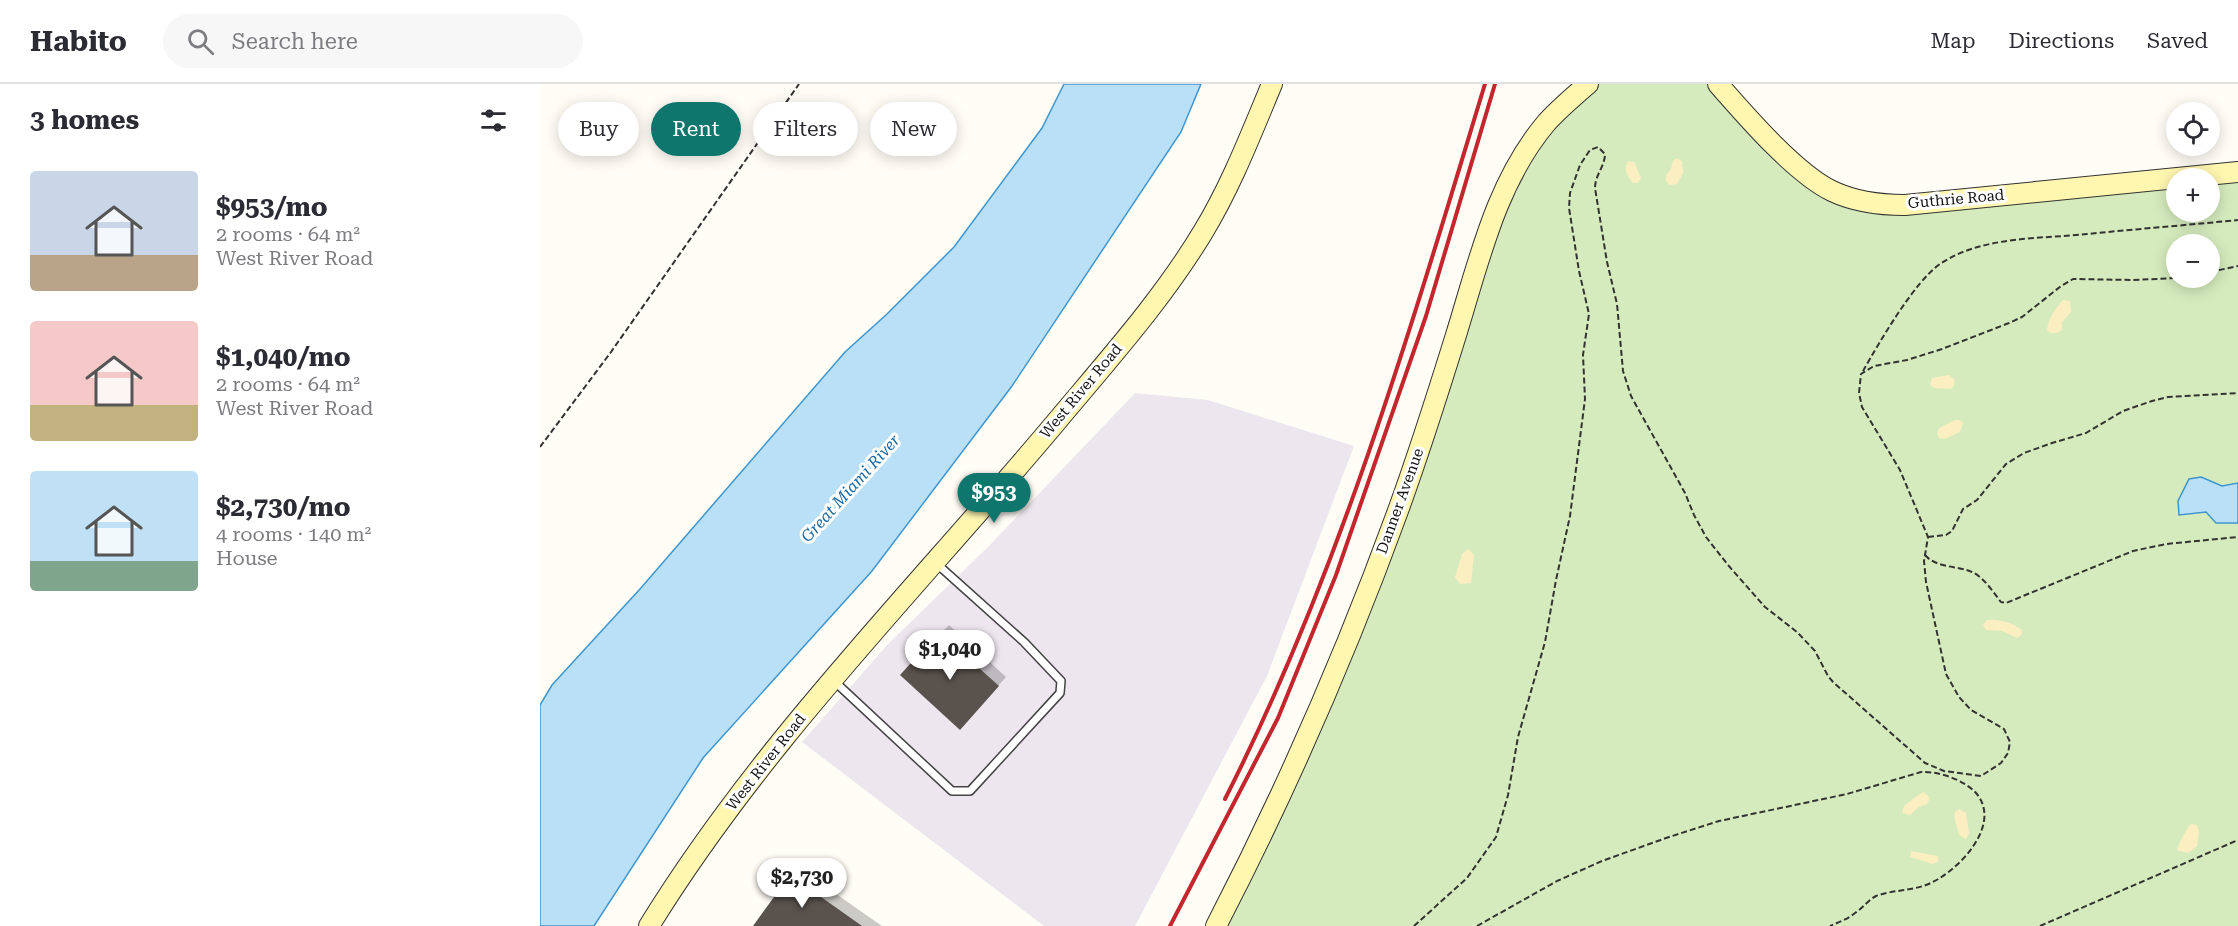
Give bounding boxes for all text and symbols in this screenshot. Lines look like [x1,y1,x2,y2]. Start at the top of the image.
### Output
search box [163,14,583,68]
text: Habito [30,25,127,58]
icon: search [184,25,217,58]
text: Search here [232,29,358,54]
text: Map [1931,29,1975,53]
text: Directions [2008,29,2114,53]
text: Saved [2147,29,2208,53]
chip: Buy [558,102,639,156]
chip: Rent [651,102,741,156]
chip: Filters [753,102,858,156]
chip: New [870,102,957,156]
map controls [2166,102,2220,288]
button: locate [2166,102,2220,156]
icon: filters [477,104,510,137]
text: 3 homes [30,105,139,135]
button: + [2166,168,2220,222]
street label: Guthrie Road [1907,186,2005,212]
text: $953/mo [216,192,328,222]
icon: home [78,195,150,267]
text: 2 rooms · 64 m² [216,222,360,246]
button: − [2166,234,2220,288]
text: West River Road [216,246,373,270]
street label: West River Road [1036,340,1126,442]
text: $1,040/mo [216,342,351,372]
icon: home [78,345,150,417]
text: 2 rooms · 64 m² [216,372,360,396]
text: West River Road [216,396,373,420]
water label: Great Miami River [797,430,904,546]
street label: Danner Avenue [1373,446,1427,556]
pin: $953 [958,473,1030,524]
text: $953 [972,480,1016,504]
text: $2,730/mo [216,492,351,522]
icon: home [78,495,150,567]
text: 4 rooms · 140 m² [216,522,371,546]
text: House [216,546,278,570]
pin: $1,040 [901,630,999,681]
text: $1,040 [919,637,981,661]
street label: West River Road [723,710,810,814]
pin: $2,730 [753,858,851,909]
text: $2,730 [771,865,833,889]

